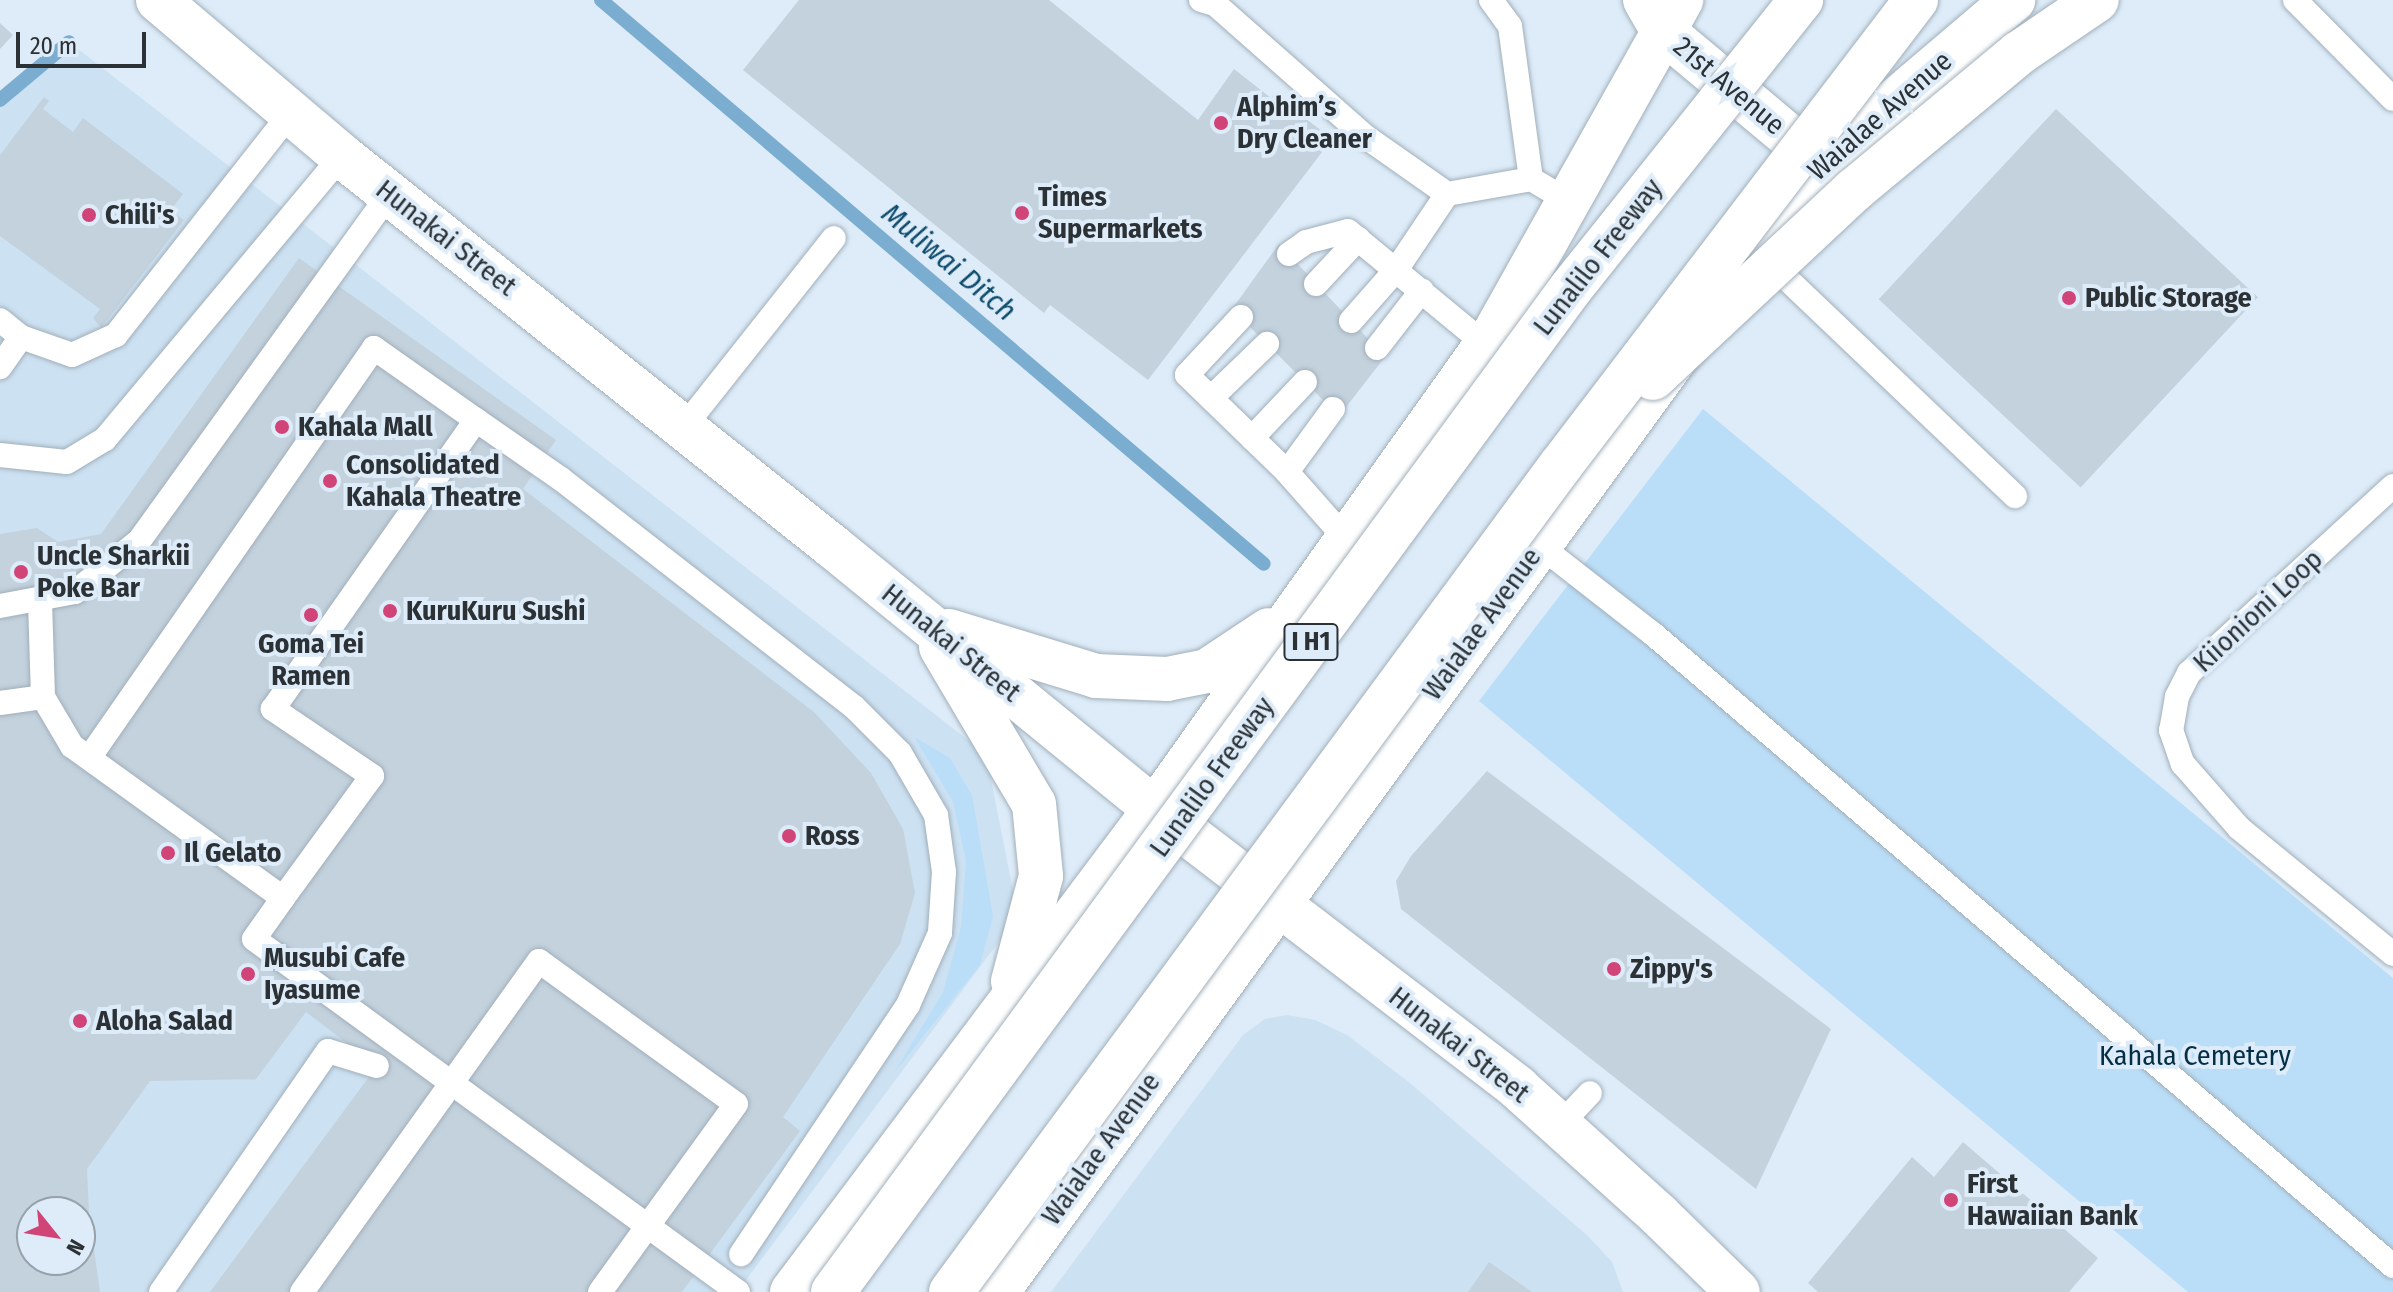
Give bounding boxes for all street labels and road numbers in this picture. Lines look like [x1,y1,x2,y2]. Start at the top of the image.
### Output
street label: 21st Avenue [1667,30,1791,142]
street label: Waialae Avenue [1801,44,1959,188]
street label: Lunalilo Freeway [1526,172,1670,342]
street label: Hunakai Street [369,173,523,303]
street label: Waialae Avenue [1416,541,1548,707]
street label: Kiionioni Loop [2186,543,2330,679]
street label: Hunakai Street [875,577,1027,709]
road number: I H1 [1283,620,1339,664]
street label: Lunalilo Freeway [1143,690,1281,864]
street label: Hunakai Street [1382,980,1536,1110]
street label: Waialae Avenue [1035,1066,1167,1232]

